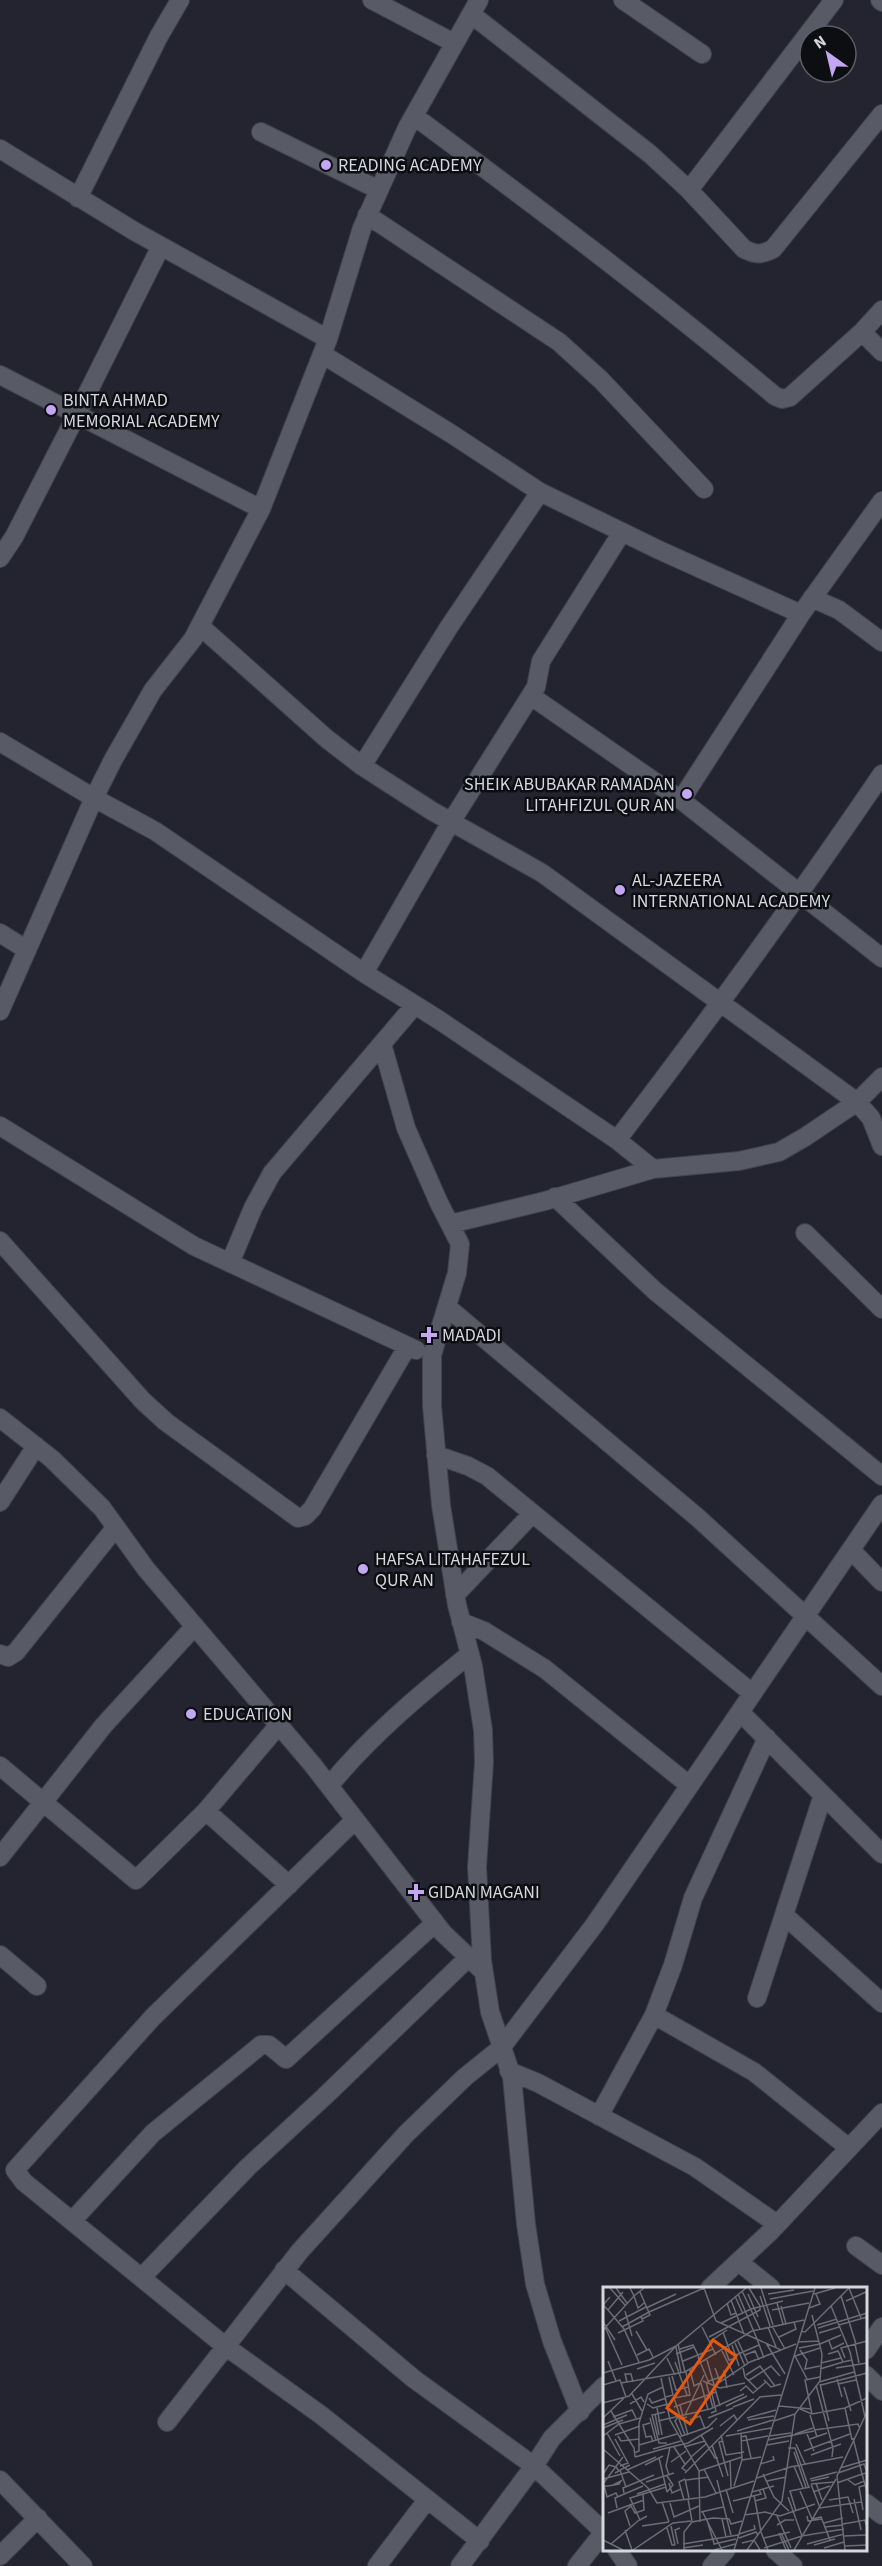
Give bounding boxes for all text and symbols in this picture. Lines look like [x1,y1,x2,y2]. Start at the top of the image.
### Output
north arrow [798,24,858,84]
text: N [810,30,831,54]
place label: READING ACADEMY [338,153,482,178]
marker: READING ACADEMY [319,158,333,172]
place label: BINTA AHMAD MEMORIAL ACADEMY [63,388,220,434]
marker: BINTA AHMAD MEMORIAL ACADEMY [44,403,58,417]
place label: SHEIK ABUBAKAR RAMADAN LITAHFIZUL QUR AN [464,772,675,818]
marker: SHEIK ABUBAKAR RAMADAN LITAHFIZUL QUR AN [680,787,694,801]
place label: AL-JAZEERA INTERNATIONAL ACADEMY [632,868,831,914]
marker: AL-JAZEERA INTERNATIONAL ACADEMY [613,883,627,897]
place label: MADADI [442,1323,501,1348]
marker: MADADI [420,1326,438,1344]
place label: HAFSA LITAHAFEZUL QUR AN [375,1547,530,1593]
marker: HAFSA LITAHAFEZUL QUR AN [356,1562,370,1576]
place label: EDUCATION [203,1702,292,1727]
marker: EDUCATION [184,1707,198,1721]
place label: GIDAN MAGANI [428,1880,540,1905]
marker: GIDAN MAGANI [409,1885,423,1899]
inset map [603,2287,867,2551]

